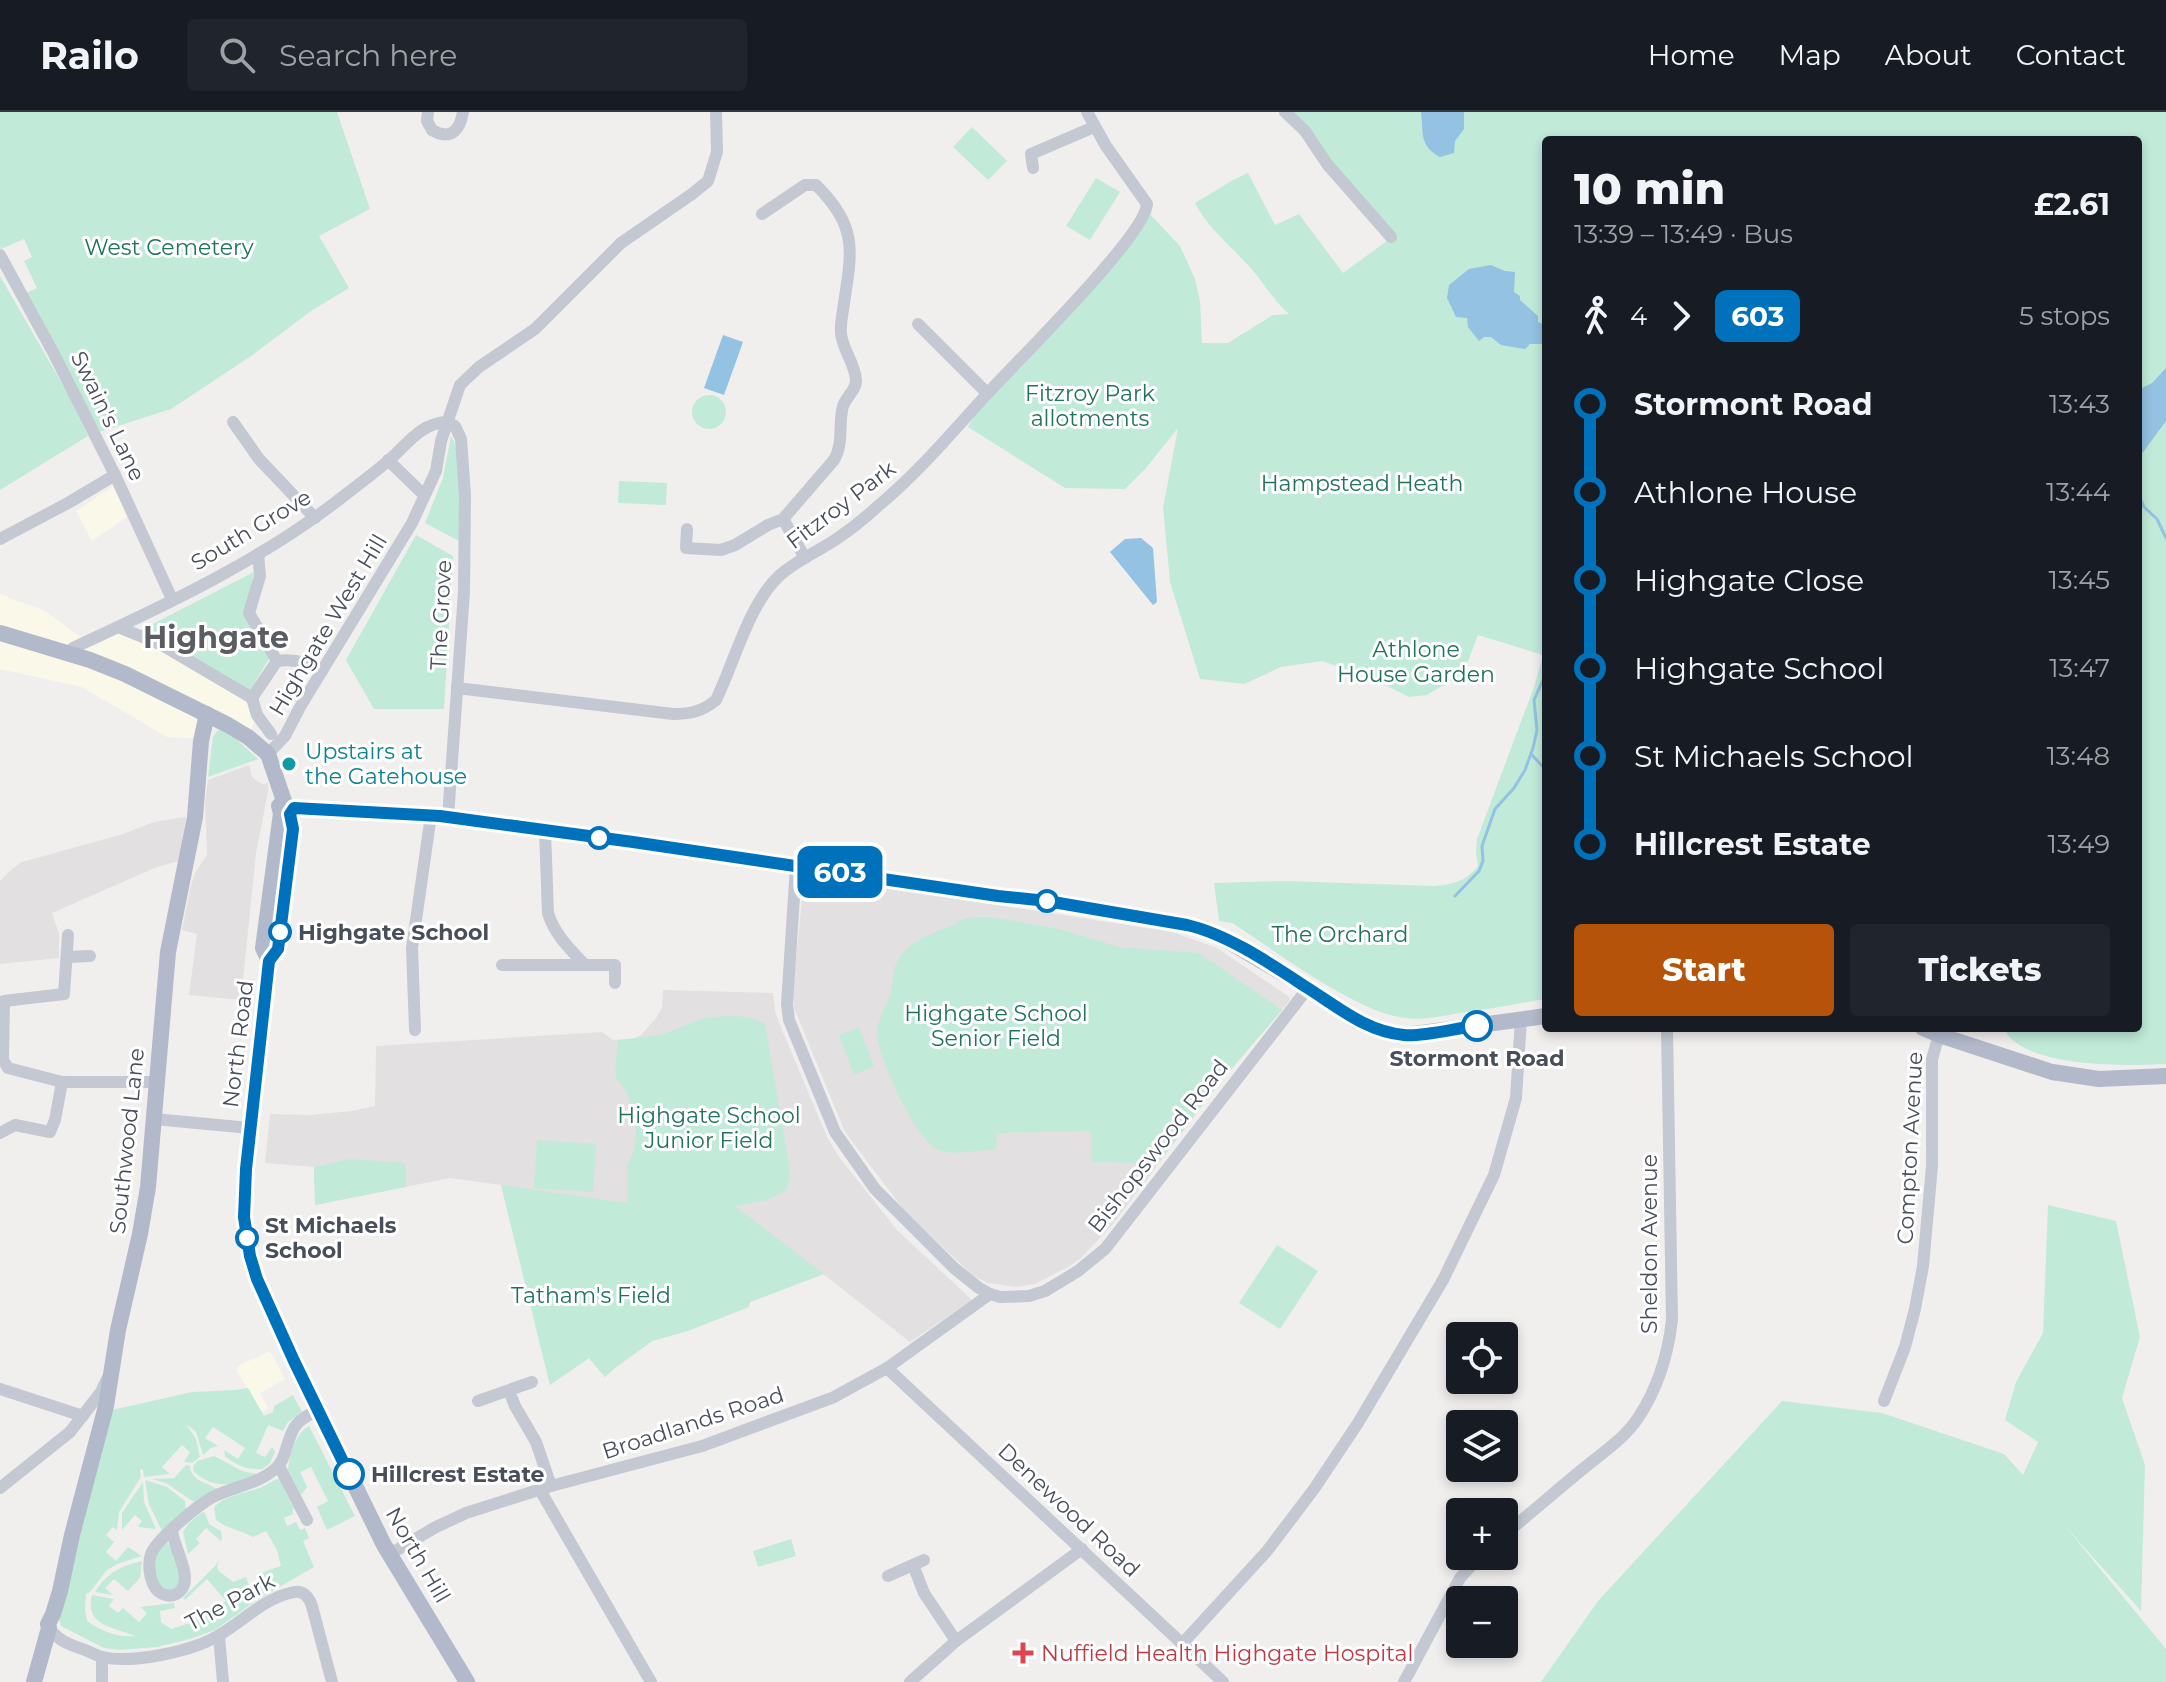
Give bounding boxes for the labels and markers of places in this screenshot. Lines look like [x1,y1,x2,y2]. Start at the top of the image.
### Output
place label: Upstairs at the Gatehouse [305,738,467,790]
marker: Upstairs at the Gatehouse [280,755,298,773]
unlabelled marker [588,827,610,849]
unlabelled marker [1036,890,1058,912]
place label: Highgate School [298,919,489,946]
marker: Highgate School [269,921,291,943]
marker: Stormont Road [1462,1011,1492,1041]
place label: Stormont Road [1390,1045,1564,1072]
place label: St Michaels School [265,1212,397,1264]
marker: St Michaels School [236,1227,258,1249]
marker: Hillcrest Estate [334,1459,364,1489]
place label: Hillcrest Estate [371,1461,545,1488]
place label: Nuffield Health Highgate Hospital [1041,1640,1413,1667]
marker: Nuffield Health Highgate Hospital [1012,1642,1034,1664]

